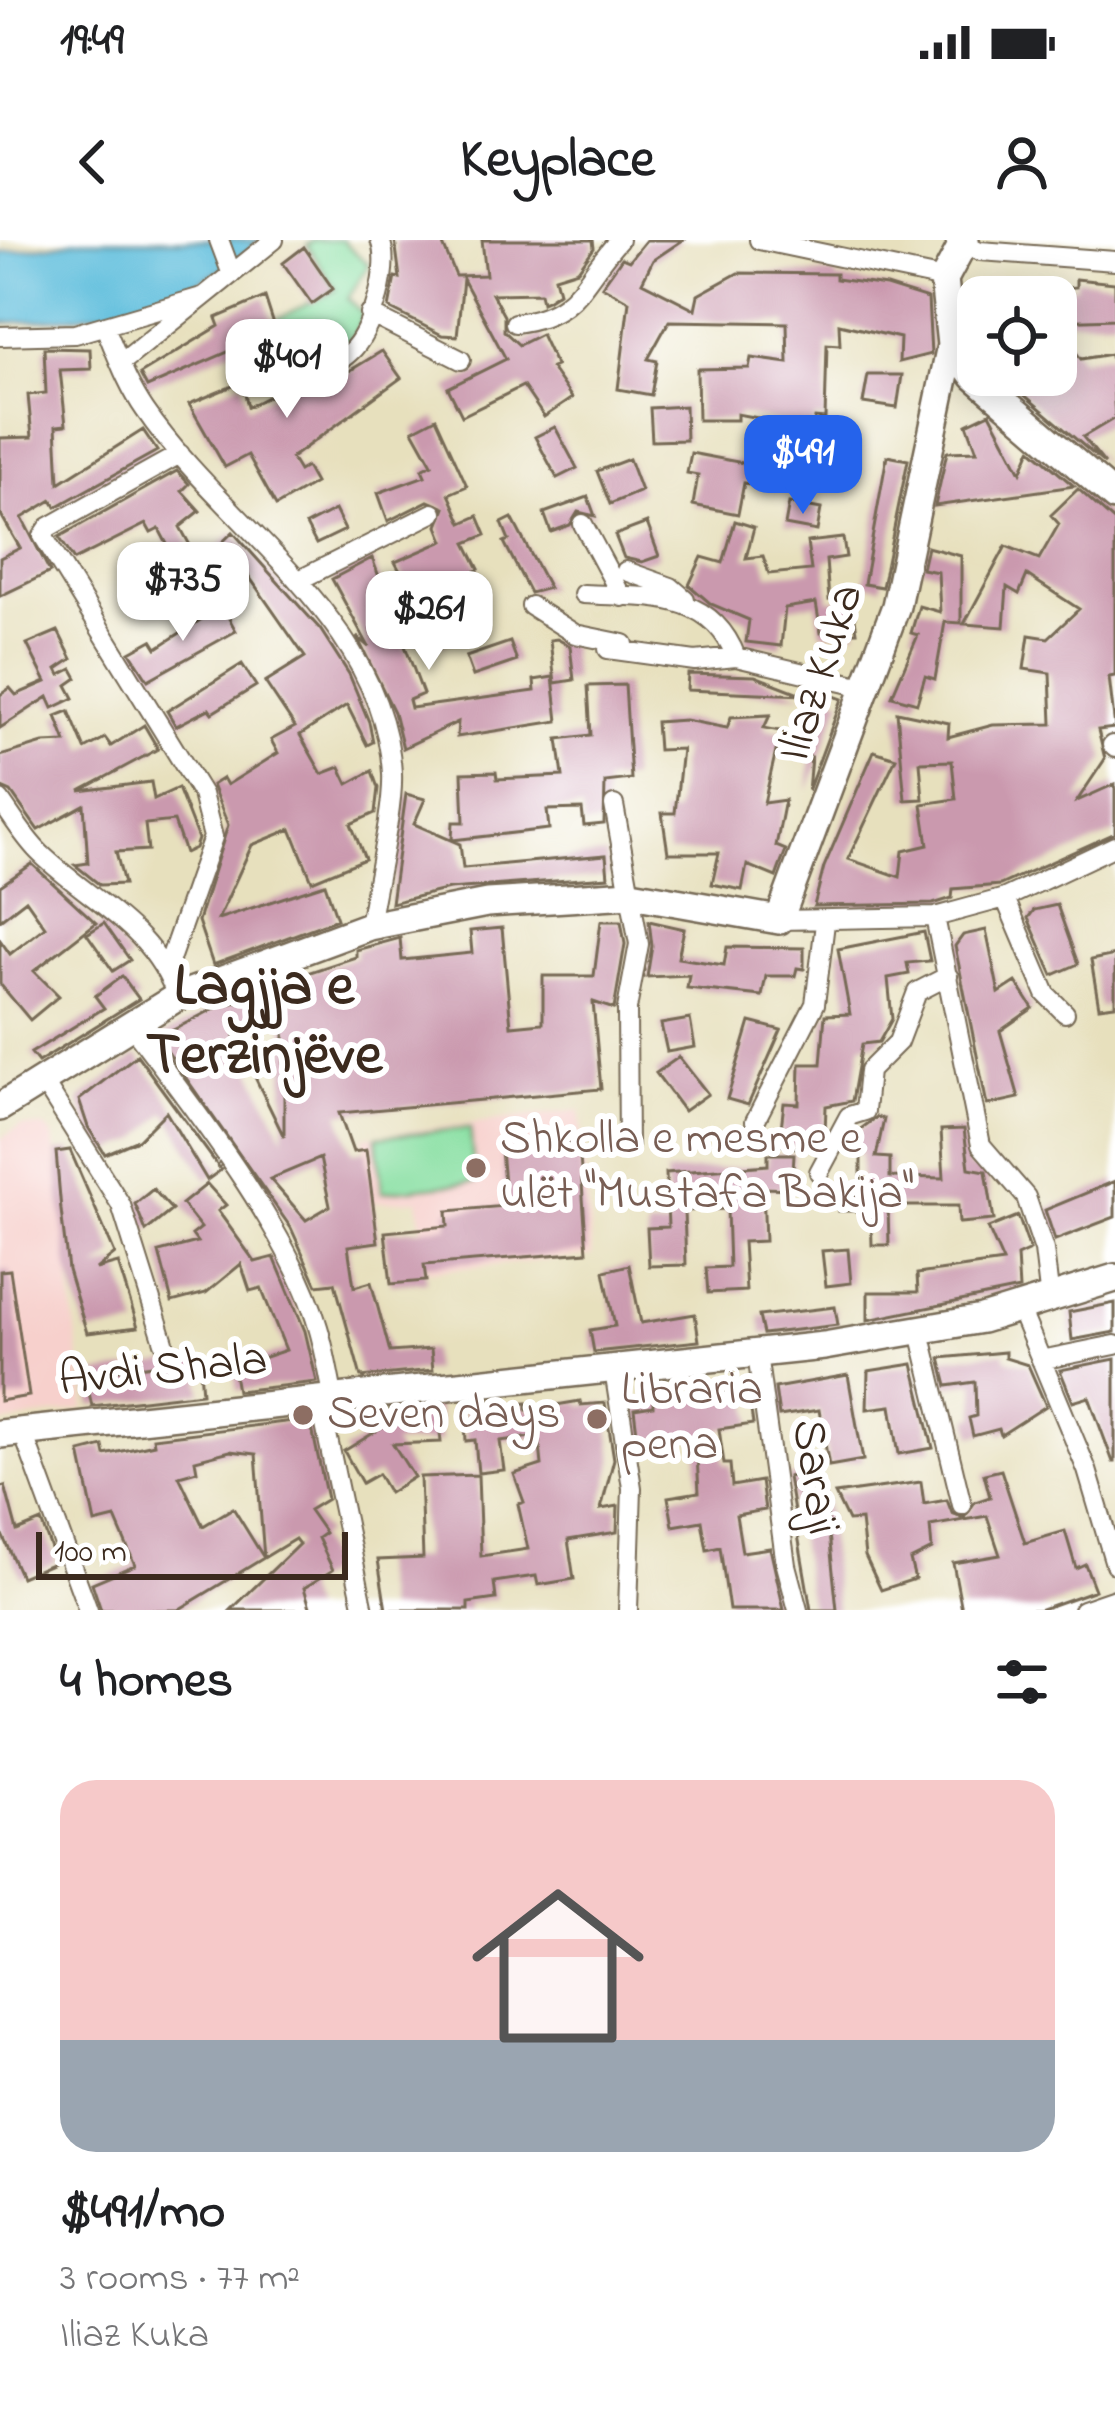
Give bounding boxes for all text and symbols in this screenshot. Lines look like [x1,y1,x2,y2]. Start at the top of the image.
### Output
text: 19:49 [60,9,124,75]
text: Keyplace [460,123,655,201]
icon: back [60,129,126,195]
icon: person [989,129,1055,195]
map controls [957,276,1077,396]
button: locate [957,276,1077,396]
pin: $401 [216,319,358,421]
text: $401 [253,329,321,386]
pin: $491 [732,415,874,517]
text: $491 [771,425,835,482]
pin: $735 [112,542,254,644]
text: $735 [144,552,222,609]
pin: $261 [358,571,500,673]
street label: Iliaz Kuka [760,575,884,771]
text: $261 [393,581,465,638]
district label: Lagjja e Terzinjëve [146,945,384,1101]
place label: Shkolla e mesme e ulët "Mustafa Bakija" [500,1105,914,1230]
marker: Shkolla e mesme e ulët "Mustafa Bakija" [463,1155,489,1181]
street label: Avdi Shala [55,1325,271,1417]
place label: Libraria pena [621,1356,763,1481]
place label: Seven days [327,1380,560,1450]
marker: Seven days [290,1402,316,1428]
marker: Libraria pena [584,1406,610,1432]
street label: Saraji [771,1415,857,1539]
scale bar [36,1526,348,1579]
text: 100 m [54,1529,127,1577]
text: 4 homes [60,1645,233,1720]
icon: filters [989,1649,1055,1715]
icon: home [450,1858,666,2074]
text: $491/mo [60,2176,225,2251]
text: 3 rooms · 77 m² [60,2251,300,2308]
text: Iliaz Kuka [60,2308,209,2365]

